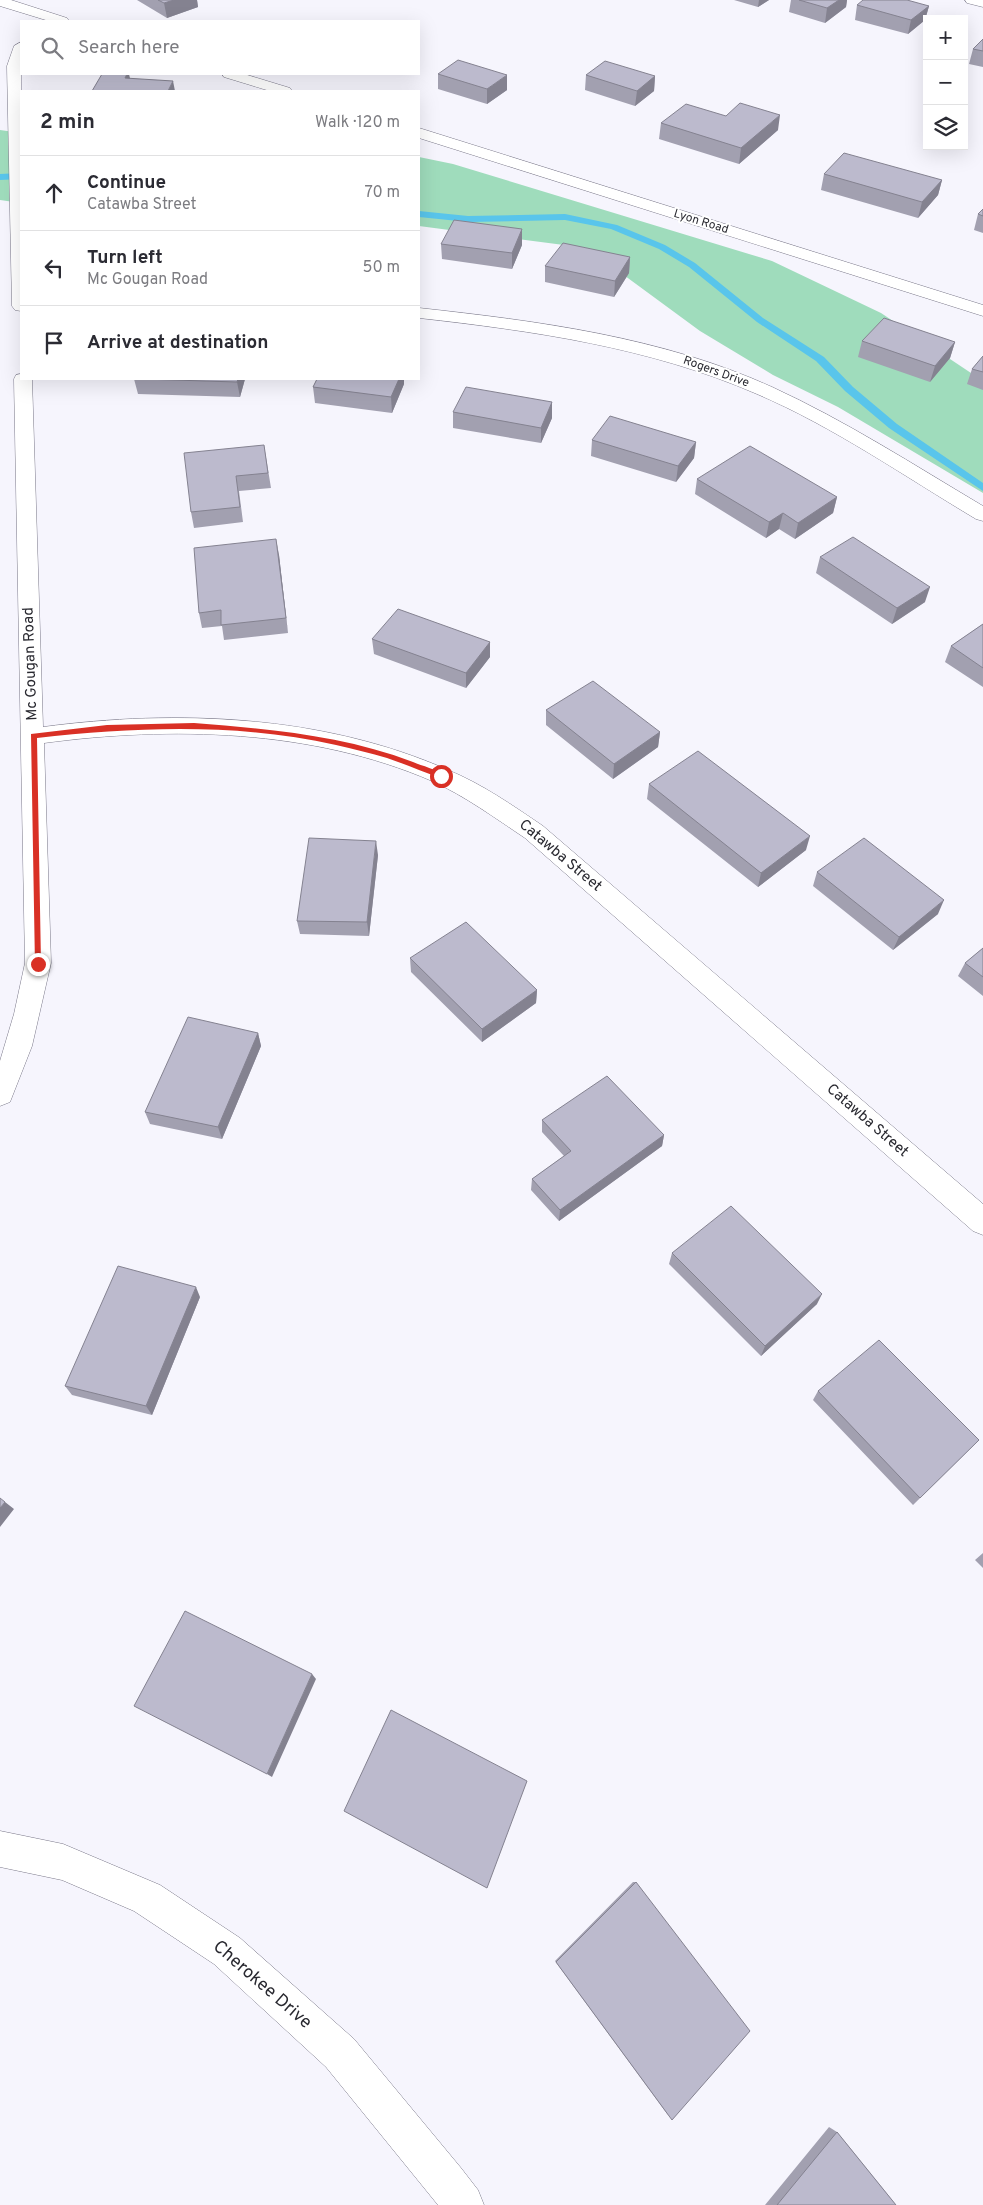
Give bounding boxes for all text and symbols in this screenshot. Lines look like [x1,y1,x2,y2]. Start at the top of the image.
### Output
map controls [923,15,968,150]
button: + [923,15,968,60]
search box [20,20,420,75]
icon: search [38,34,66,62]
text: Search here [78,36,180,60]
button: − [923,60,968,105]
button: layers [923,105,968,150]
text: 2 min [40,109,95,136]
text: Walk · 120 m [315,113,400,133]
text: Continue [87,171,166,195]
icon: ahead [40,179,68,207]
text: 70 m [365,183,400,203]
text: Catawba Street [87,195,197,215]
street label: Lyon Road [672,206,730,238]
text: Turn left [87,246,163,270]
icon: left [40,254,68,282]
text: 50 m [363,258,400,278]
text: Mc Gougan Road [87,270,208,290]
icon: arrive [40,329,68,357]
text: Arrive at destination [87,331,268,355]
street label: Rogers Drive [681,353,751,391]
street label: Mc Gougan Road [20,607,42,721]
route start [430,765,453,788]
street label: Catawba Street [515,816,605,896]
route end [27,953,50,976]
street label: Catawba Street [822,1080,912,1162]
street label: Cherokee Drive [208,1936,316,2034]

